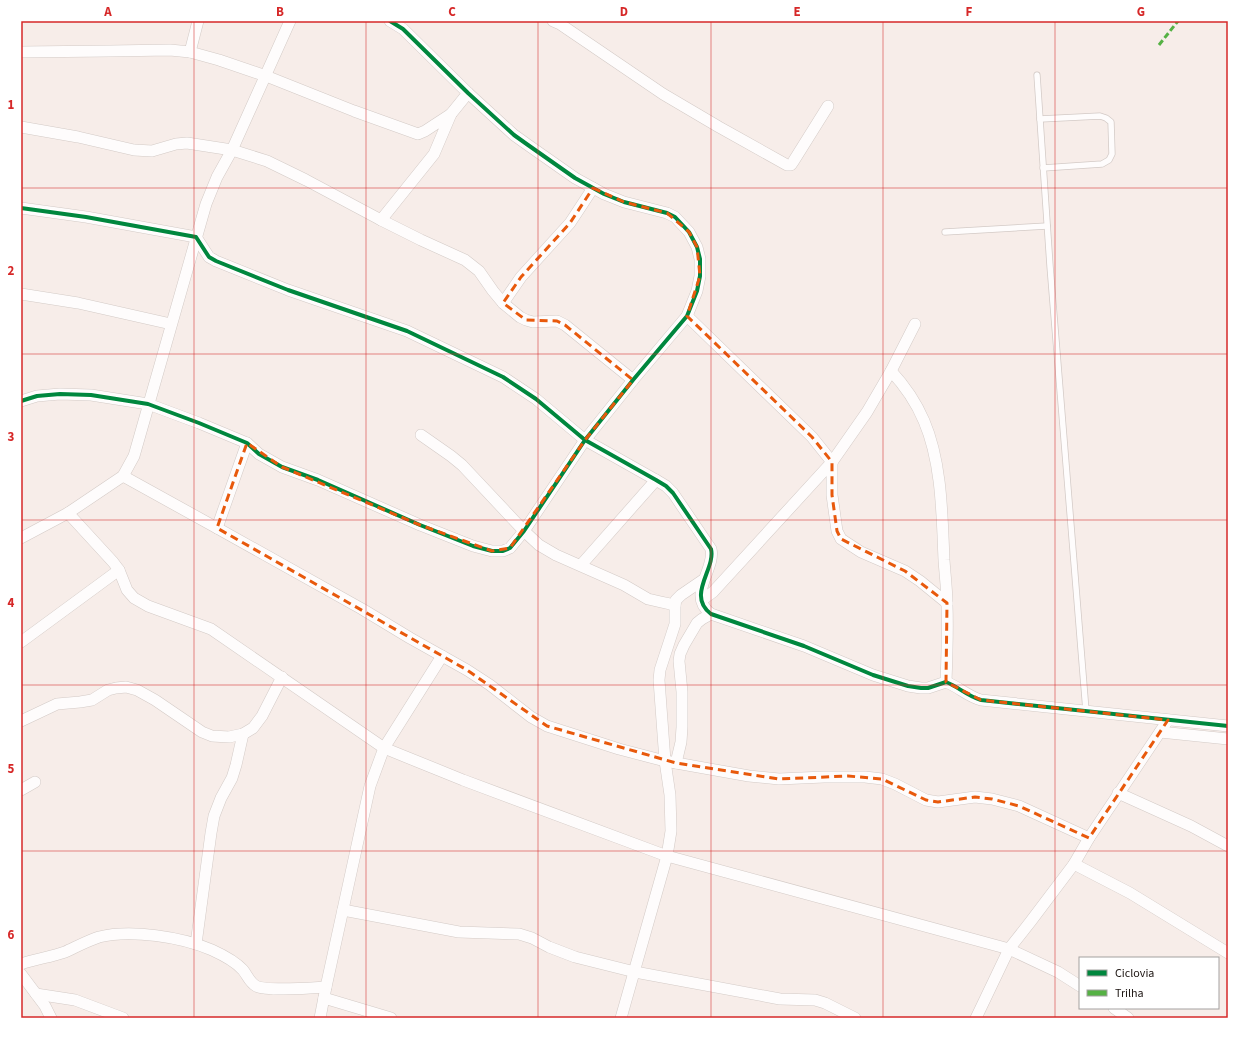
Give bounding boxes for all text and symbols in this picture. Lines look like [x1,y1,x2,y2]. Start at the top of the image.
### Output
text: A [103,3,112,21]
text: B [276,3,284,21]
text: C [448,3,456,21]
text: D [620,3,628,21]
text: E [793,3,801,21]
text: F [966,3,973,21]
text: G [1137,3,1145,21]
text: 1 [8,96,15,114]
text: 2 [8,262,15,280]
text: 3 [8,428,15,446]
text: 4 [8,594,15,612]
text: 5 [8,760,15,778]
text: 6 [8,926,15,944]
legend [1079,957,1219,1009]
text: Ciclovia [1115,965,1154,982]
text: Trilha [1115,985,1144,1002]

